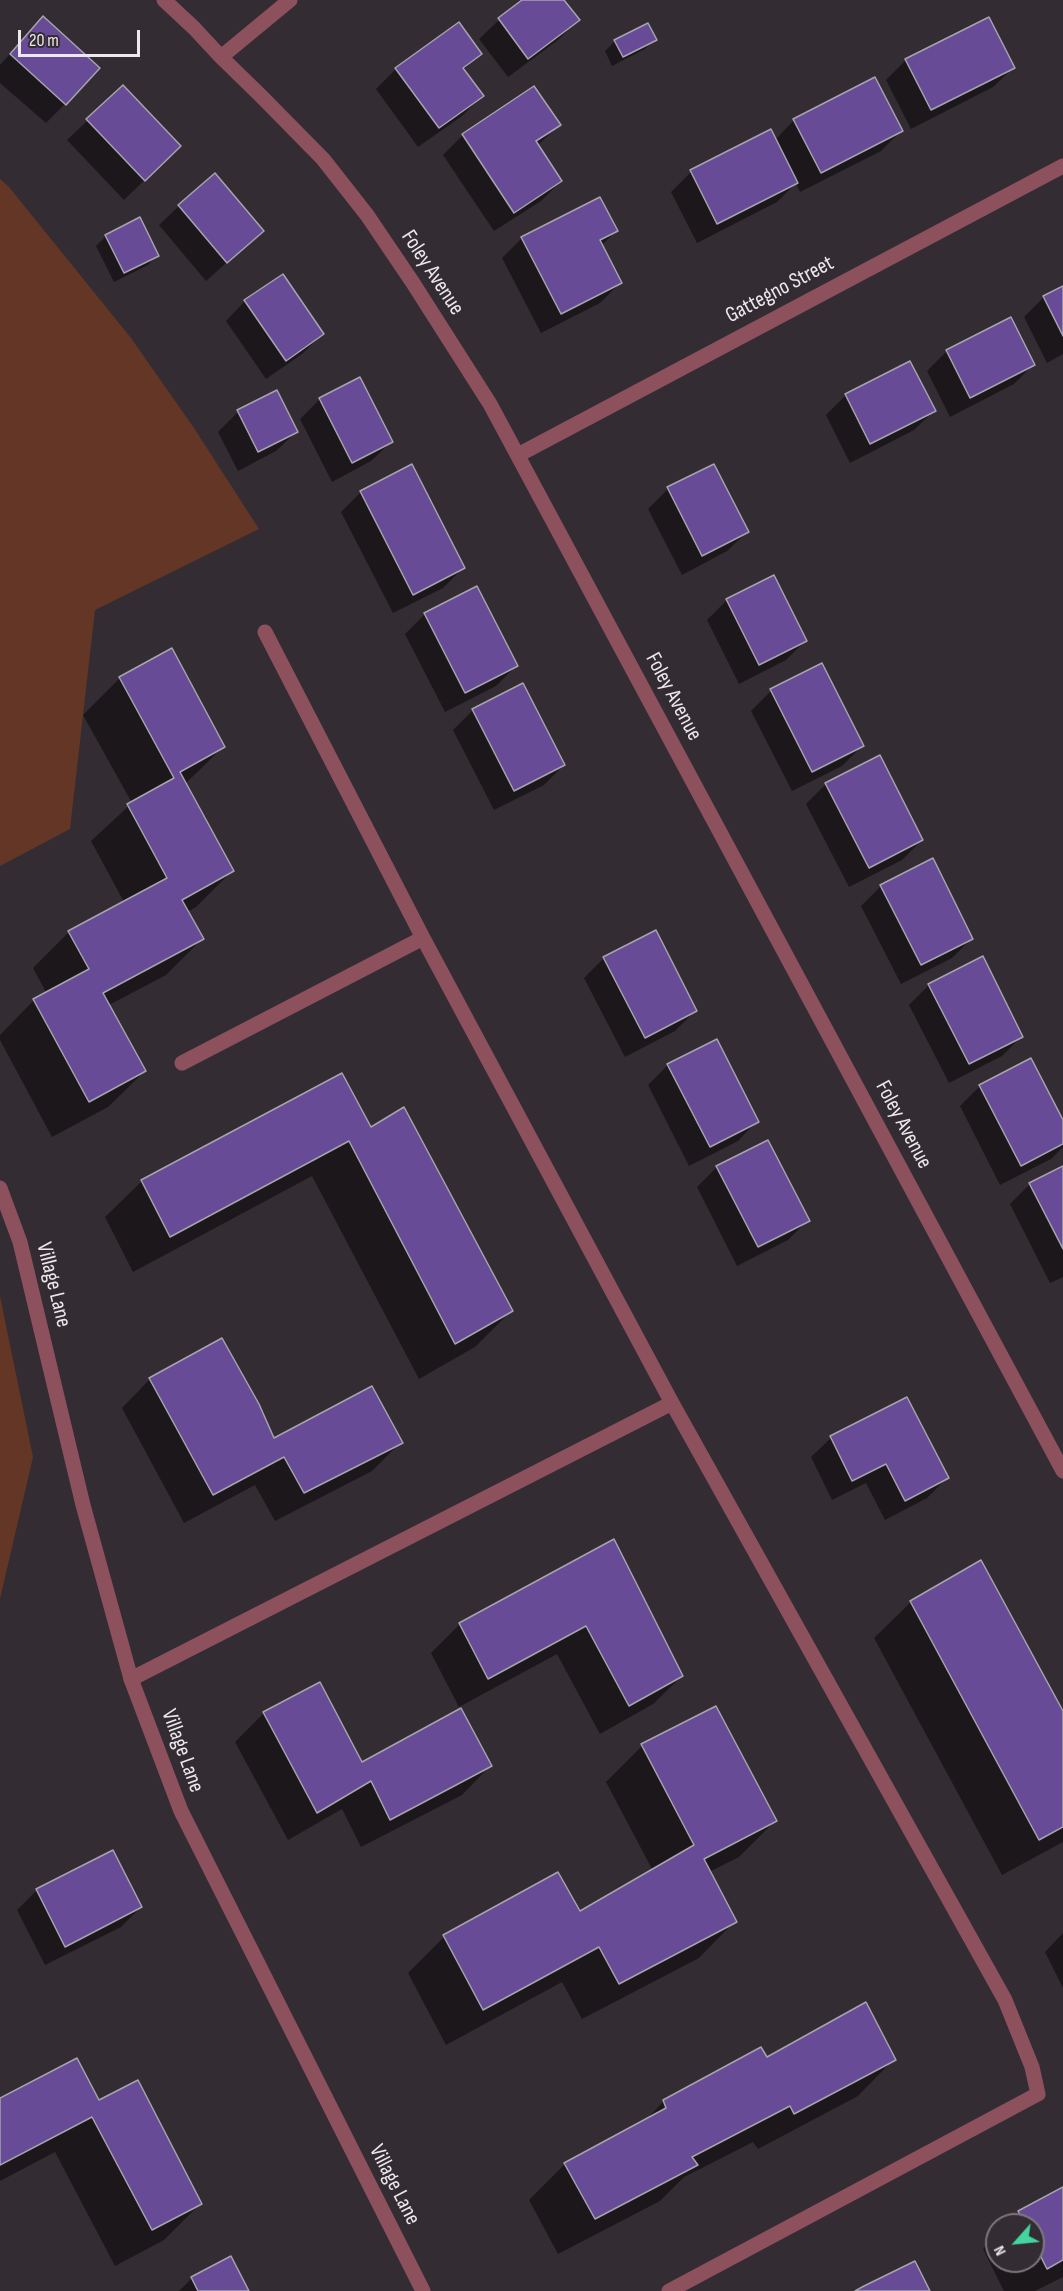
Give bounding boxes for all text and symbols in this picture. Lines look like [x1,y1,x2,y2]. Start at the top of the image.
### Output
scale bar [21,18,142,56]
text: 20 m [29,30,59,51]
street label: Foley Avenue [395,226,469,320]
street label: Gattegno Street [721,250,839,330]
street label: Foley Avenue [639,649,707,745]
street label: Foley Avenue [869,1077,937,1173]
street label: Village Lane [30,1240,76,1330]
street label: Village Lane [155,1706,209,1796]
street label: Village Lane [363,2140,425,2230]
north arrow [985,2213,1045,2273]
text: N [990,2242,1011,2259]

